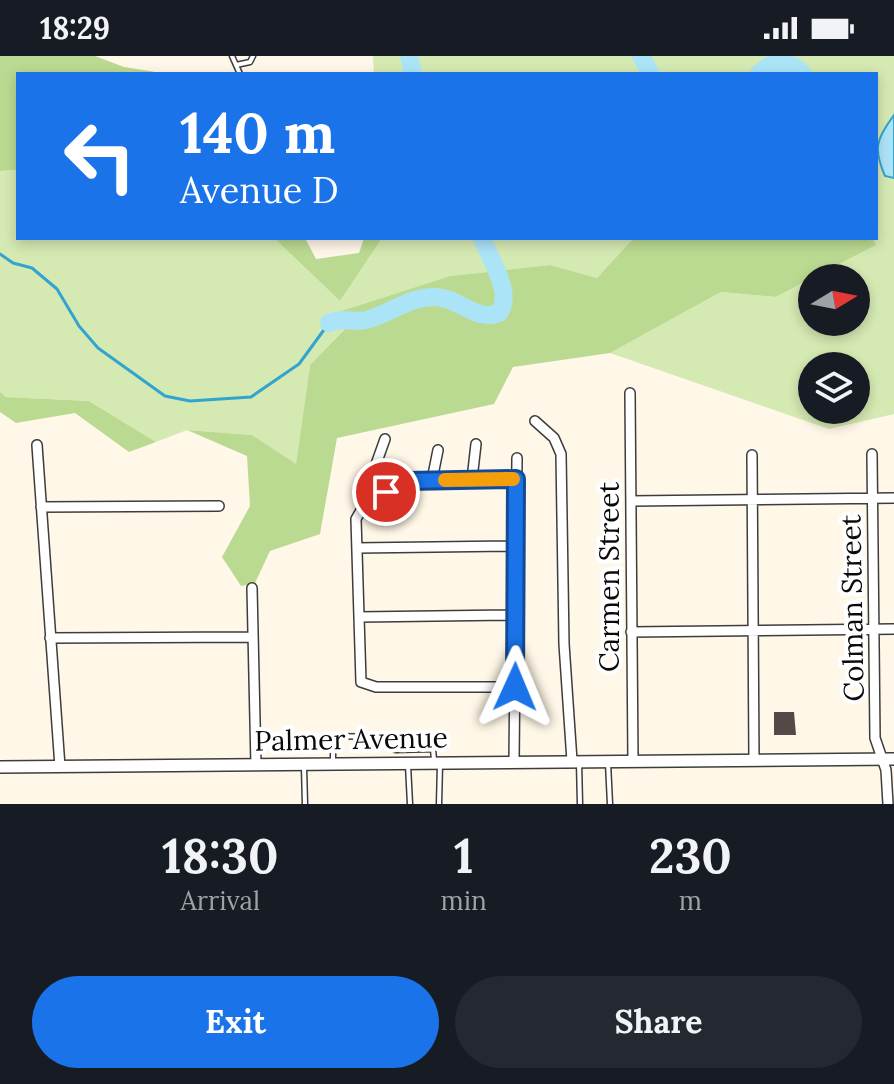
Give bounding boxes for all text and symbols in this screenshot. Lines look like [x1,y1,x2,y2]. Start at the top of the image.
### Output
text: 18:29 [40,9,110,47]
text: 140 m [180,97,335,168]
icon: left [48,104,152,208]
text: Avenue D [180,167,338,213]
north arrow [798,264,870,336]
map controls [798,264,870,424]
button: layers [798,352,870,424]
pin [352,458,420,526]
icon: arrive [364,470,408,514]
street label: Carmen Street [591,482,627,672]
street label: Colman Street [832,514,872,702]
position arrow [473,645,557,729]
street label: Palmer Avenue [254,719,448,759]
text: 18:30 [162,825,278,886]
text: 1 [454,825,473,886]
text: 230 [649,825,732,886]
text: Arrival [181,884,260,917]
text: min [440,884,487,917]
text: m [679,884,702,917]
button: Exit [32,976,439,1068]
button: Share [455,976,862,1068]

